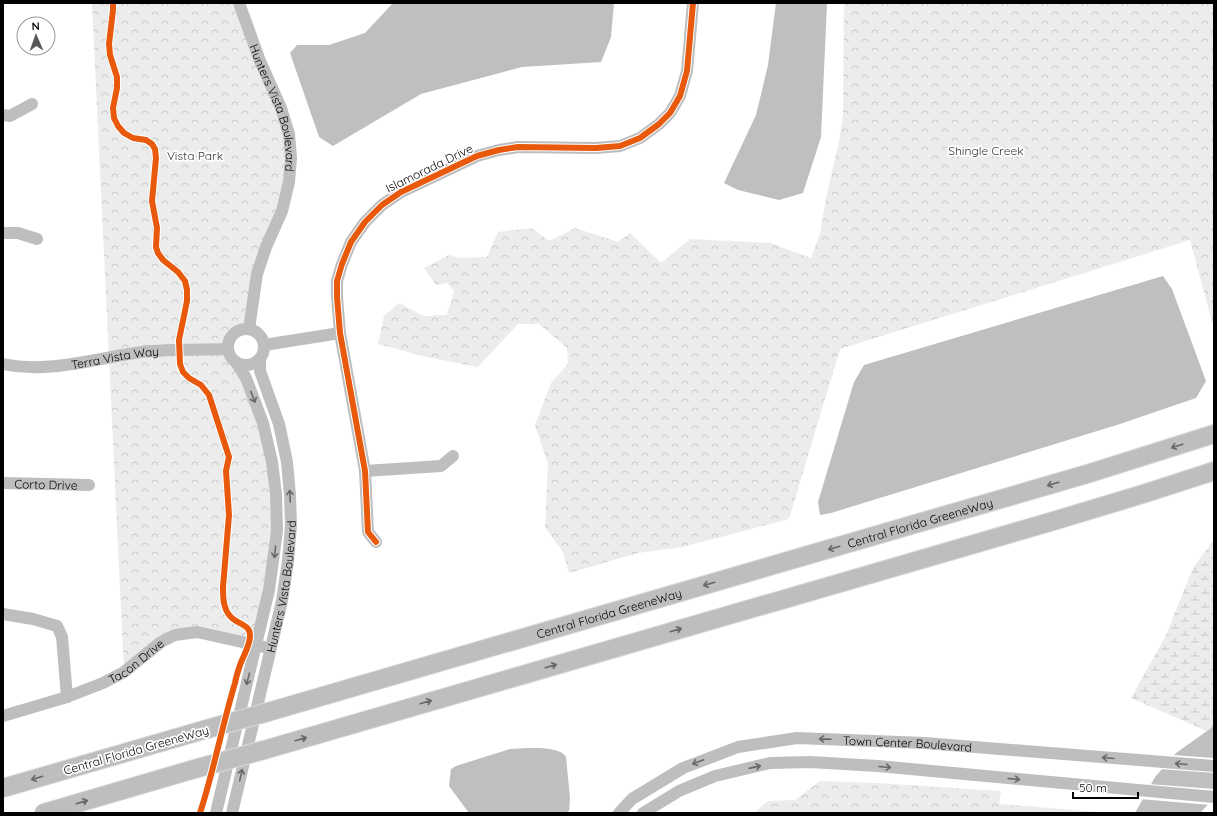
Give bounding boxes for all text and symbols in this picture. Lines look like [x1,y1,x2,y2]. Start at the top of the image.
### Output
north arrow [16,16,56,56]
text: N [31,19,40,33]
street label: Hunters Vista Boulevard [247,42,299,172]
street label: Islamorada Drive [383,140,475,196]
park label: Shingle Creek [948,143,1024,158]
park label: Vista Park [167,148,223,163]
street label: Terra Vista Way [70,343,159,372]
one-way arrow [250,390,258,402]
one-way arrow [1171,443,1184,450]
street label: Corto Drive [14,476,78,492]
one-way arrow [1046,481,1059,488]
one-way arrow [287,490,294,503]
street label: Central Florida GreeneWay [846,494,994,551]
street label: Hunters Vista Boulevard [263,520,299,654]
one-way arrow [271,545,278,558]
one-way arrow [827,545,840,552]
one-way arrow [703,581,716,588]
street label: Central Florida GreeneWay [534,585,683,641]
one-way arrow [669,626,682,633]
street label: Tacon Drive [105,635,167,687]
one-way arrow [544,662,557,669]
one-way arrow [244,672,252,685]
one-way arrow [420,698,433,706]
street label: Central Florida GreeneWay [62,722,210,778]
street label: Town Center Boulevard [843,732,973,754]
one-way arrow [295,735,308,742]
one-way arrow [819,735,832,743]
one-way arrow [1102,754,1115,761]
one-way arrow [693,758,705,766]
one-way arrow [1175,760,1188,767]
one-way arrow [749,762,762,770]
one-way arrow [878,763,891,770]
one-way arrow [238,769,245,782]
scale bar [1073,774,1138,800]
one-way arrow [31,775,44,782]
one-way arrow [1007,775,1020,783]
text: 50 m [1079,780,1107,795]
one-way arrow [75,798,88,805]

